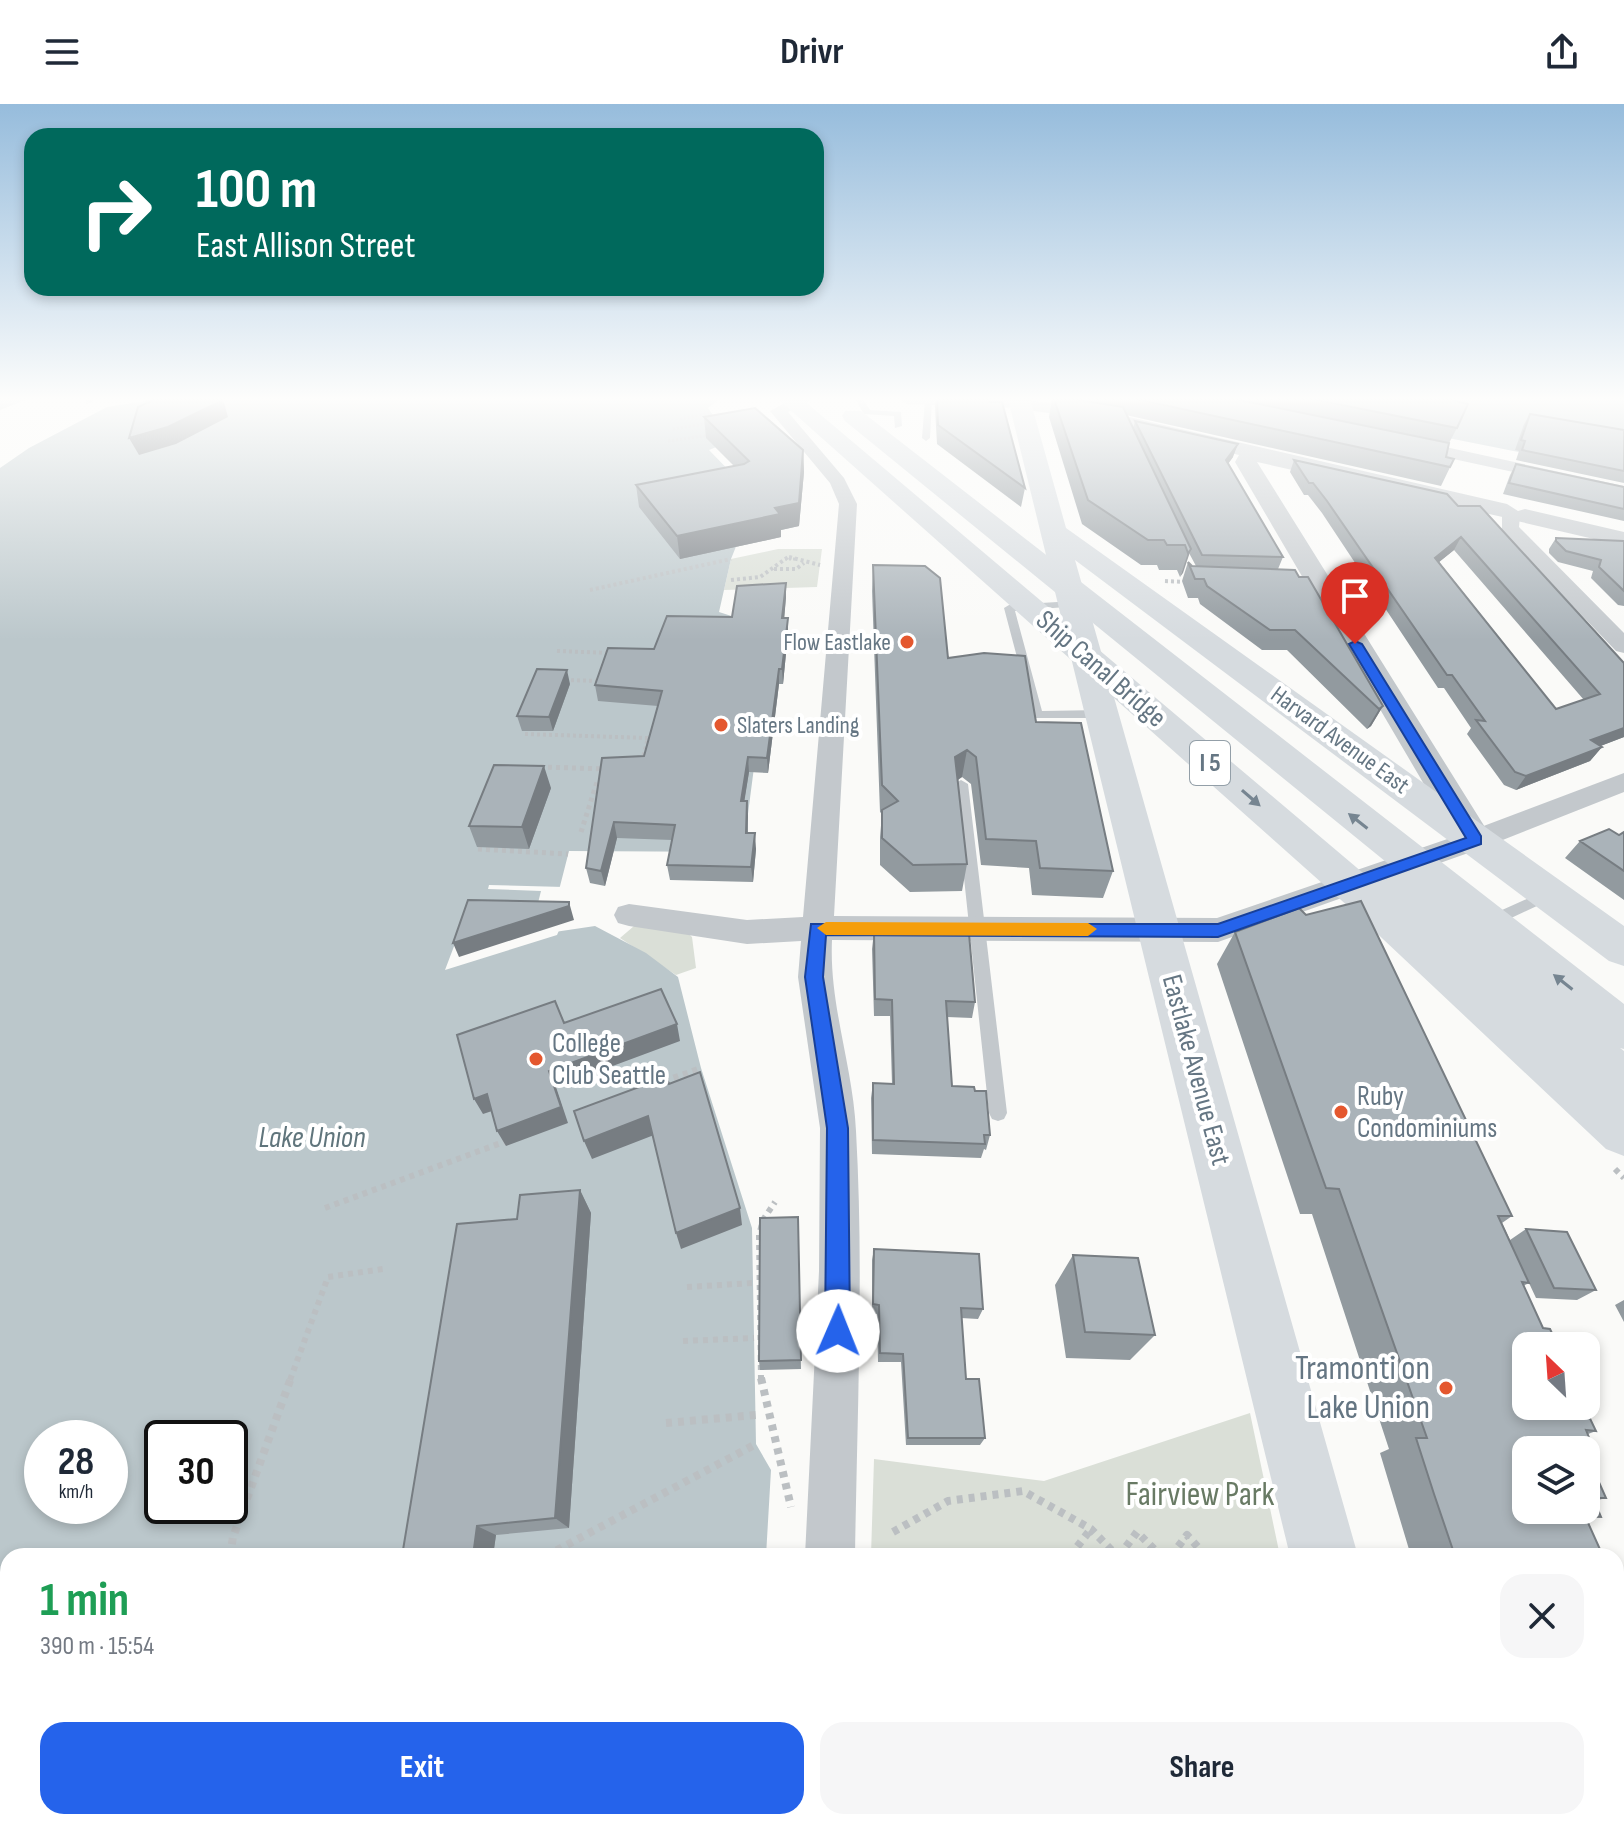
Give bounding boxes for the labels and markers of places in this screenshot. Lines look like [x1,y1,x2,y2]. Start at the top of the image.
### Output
pin [1321,562,1389,644]
place label: Flow Eastlake [783,628,891,657]
marker: Flow Eastlake [898,633,916,651]
place label: Slaters Landing [737,711,859,740]
marker: Slaters Landing [712,716,730,734]
place label: College Club Seattle [552,1027,666,1092]
marker: College Club Seattle [527,1050,545,1068]
place label: Ruby Condominiums [1357,1080,1497,1145]
marker: Ruby Condominiums [1332,1103,1350,1121]
place label: Tramonti on Lake Union [1295,1348,1430,1428]
marker: Tramonti on Lake Union [1437,1379,1455,1397]

